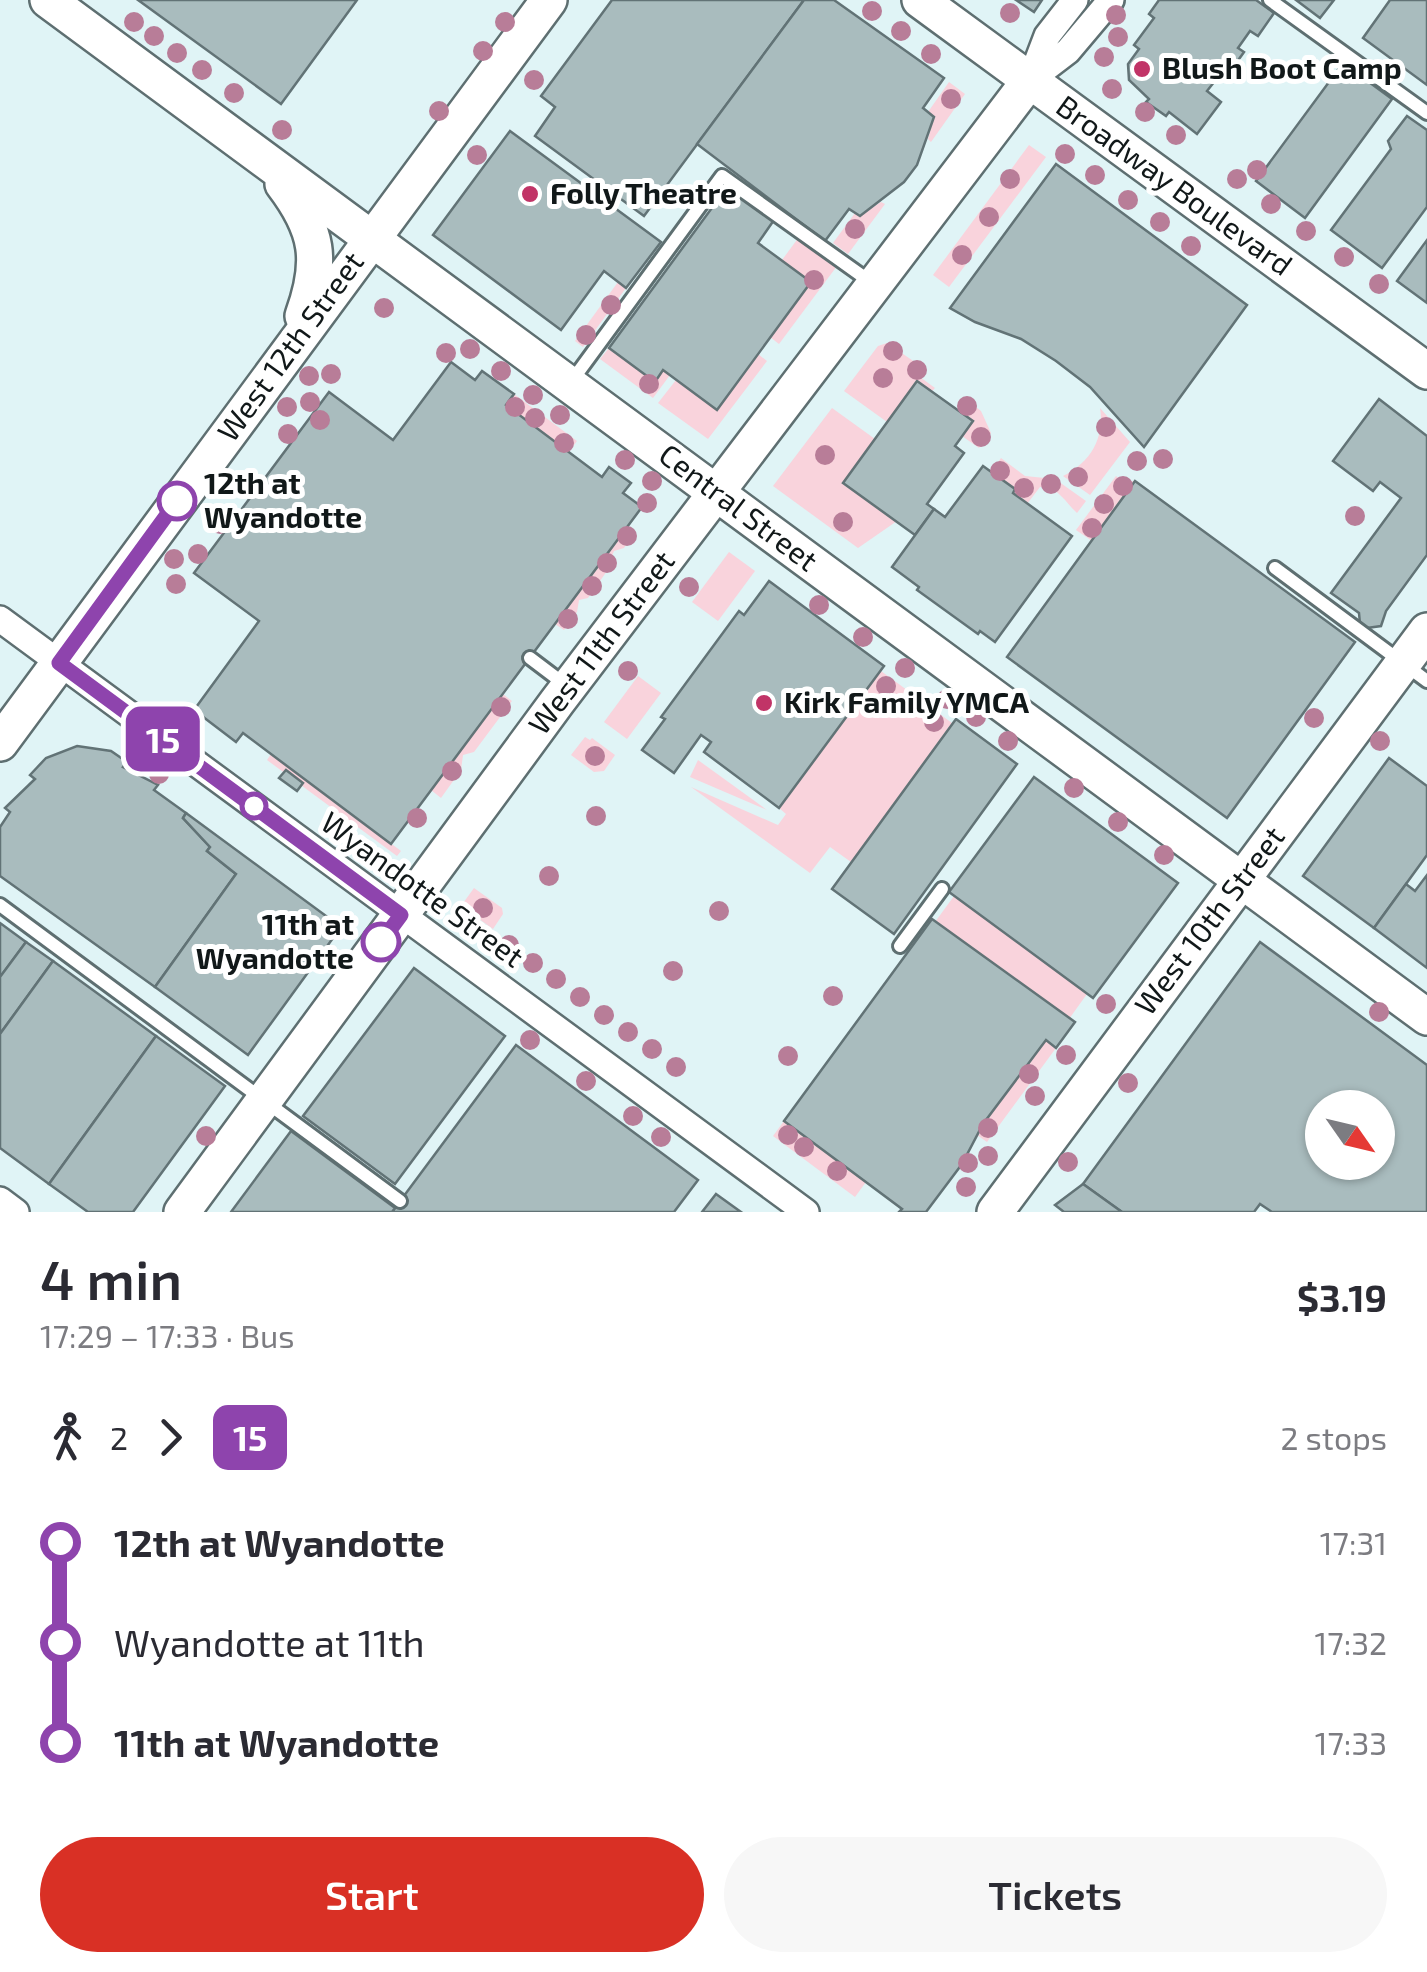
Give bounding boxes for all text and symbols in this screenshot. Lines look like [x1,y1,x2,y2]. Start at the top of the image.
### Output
place label: Blush Boot Camp [1162,49,1402,85]
marker: Blush Boot Camp [1131,58,1153,80]
street label: Broadway Boulevard [1050,87,1300,282]
place label: Folly Theatre [550,174,737,211]
marker: Folly Theatre [519,183,541,205]
street label: West 12th Street [209,244,370,447]
street label: Central Street [653,435,825,578]
place label: 12th at Wyandotte [204,464,362,535]
marker: 12th at Wyandotte [158,482,196,520]
street label: West 11th Street [520,543,681,741]
place label: Kirk Family YMCA [784,683,1029,720]
marker: Kirk Family YMCA [753,692,775,714]
line badge: 15 [118,706,208,772]
text: 15 [146,718,180,760]
unlabelled marker [241,793,267,819]
street label: Wyandotte Street [315,803,531,974]
street label: West 10th Street [1126,819,1291,1021]
place label: 11th at Wyandotte [196,905,354,976]
marker: 11th at Wyandotte [362,923,400,961]
north arrow [1305,1090,1395,1180]
map controls [1305,1090,1395,1180]
text: 4 min [40,1245,182,1311]
text: $3.19 [1297,1274,1387,1320]
text: 17:29 – 17:33 · Bus [40,1316,295,1354]
icon: walk [40,1410,95,1465]
icon: forward [143,1410,198,1465]
text: 15 [233,1416,267,1458]
text: 2 [110,1418,128,1456]
text: 2 stops [1280,1418,1387,1456]
text: 12th at Wyandotte [114,1519,445,1565]
text: 17:31 [1320,1523,1387,1561]
text: Wyandotte at 11th [114,1619,425,1665]
text: 17:32 [1315,1623,1387,1661]
text: 11th at Wyandotte [114,1719,439,1765]
text: 17:33 [1315,1723,1387,1761]
button: Start [40,1837,704,1952]
button: Tickets [724,1837,1387,1952]

